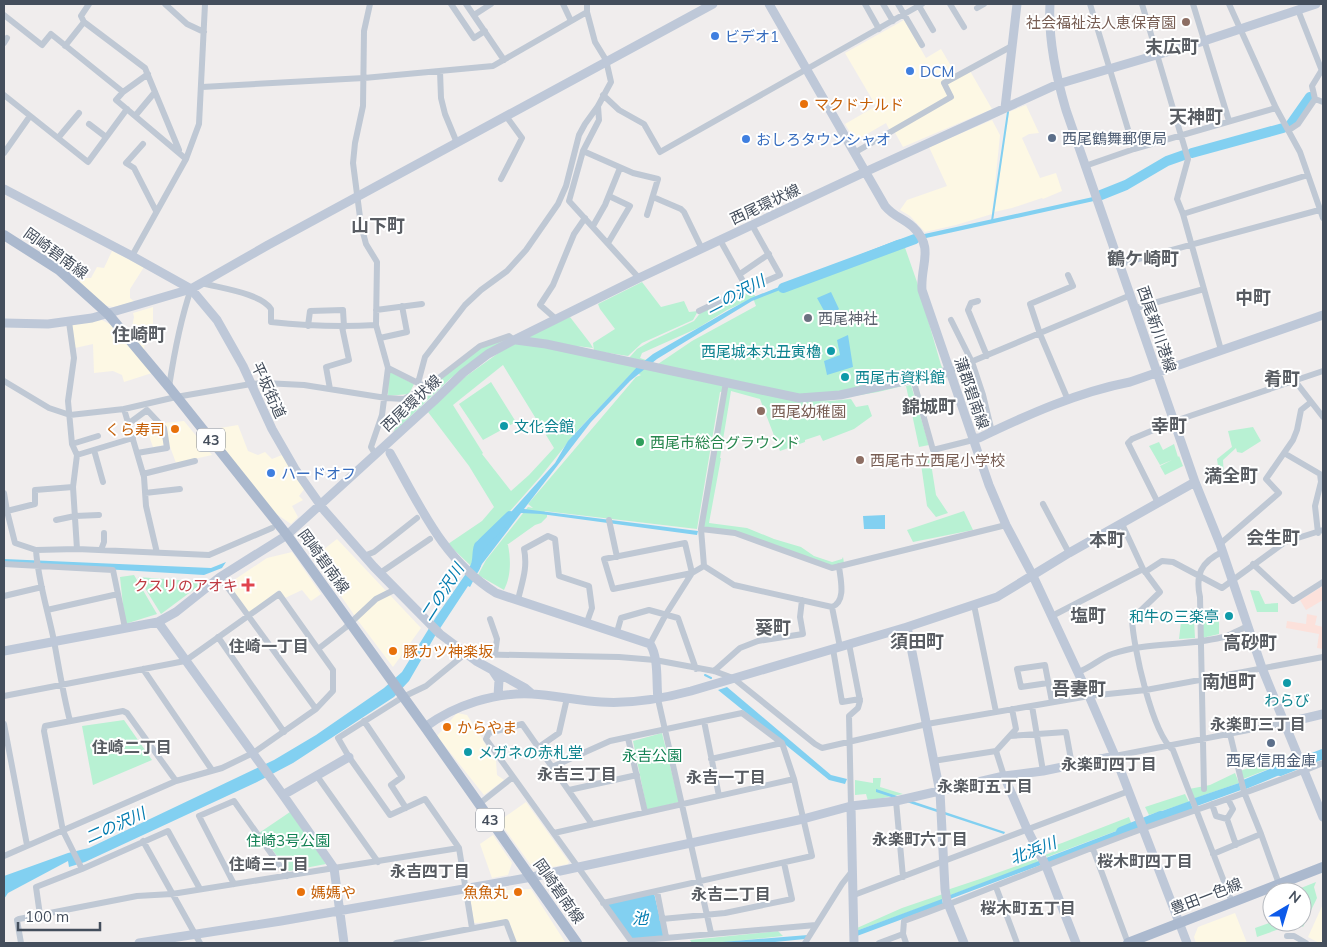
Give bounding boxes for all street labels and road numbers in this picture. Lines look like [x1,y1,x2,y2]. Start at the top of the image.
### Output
street label: 西尾環状線 [727,180,803,228]
street label: 岡崎碧南線 [20,223,92,283]
street label: 西尾新川港線 [1133,283,1181,375]
street label: 蒲郡碧南線 [951,354,993,432]
street label: 平坂街道 [248,359,290,421]
street label: 西尾環状線 [377,370,445,436]
road number: 43 [197,428,225,452]
street label: 岡崎碧南線 [294,525,354,597]
road number: 43 [476,808,504,832]
street label: 岡崎碧南線 [530,855,588,927]
street label: 豊田一色線 [1168,874,1244,918]

